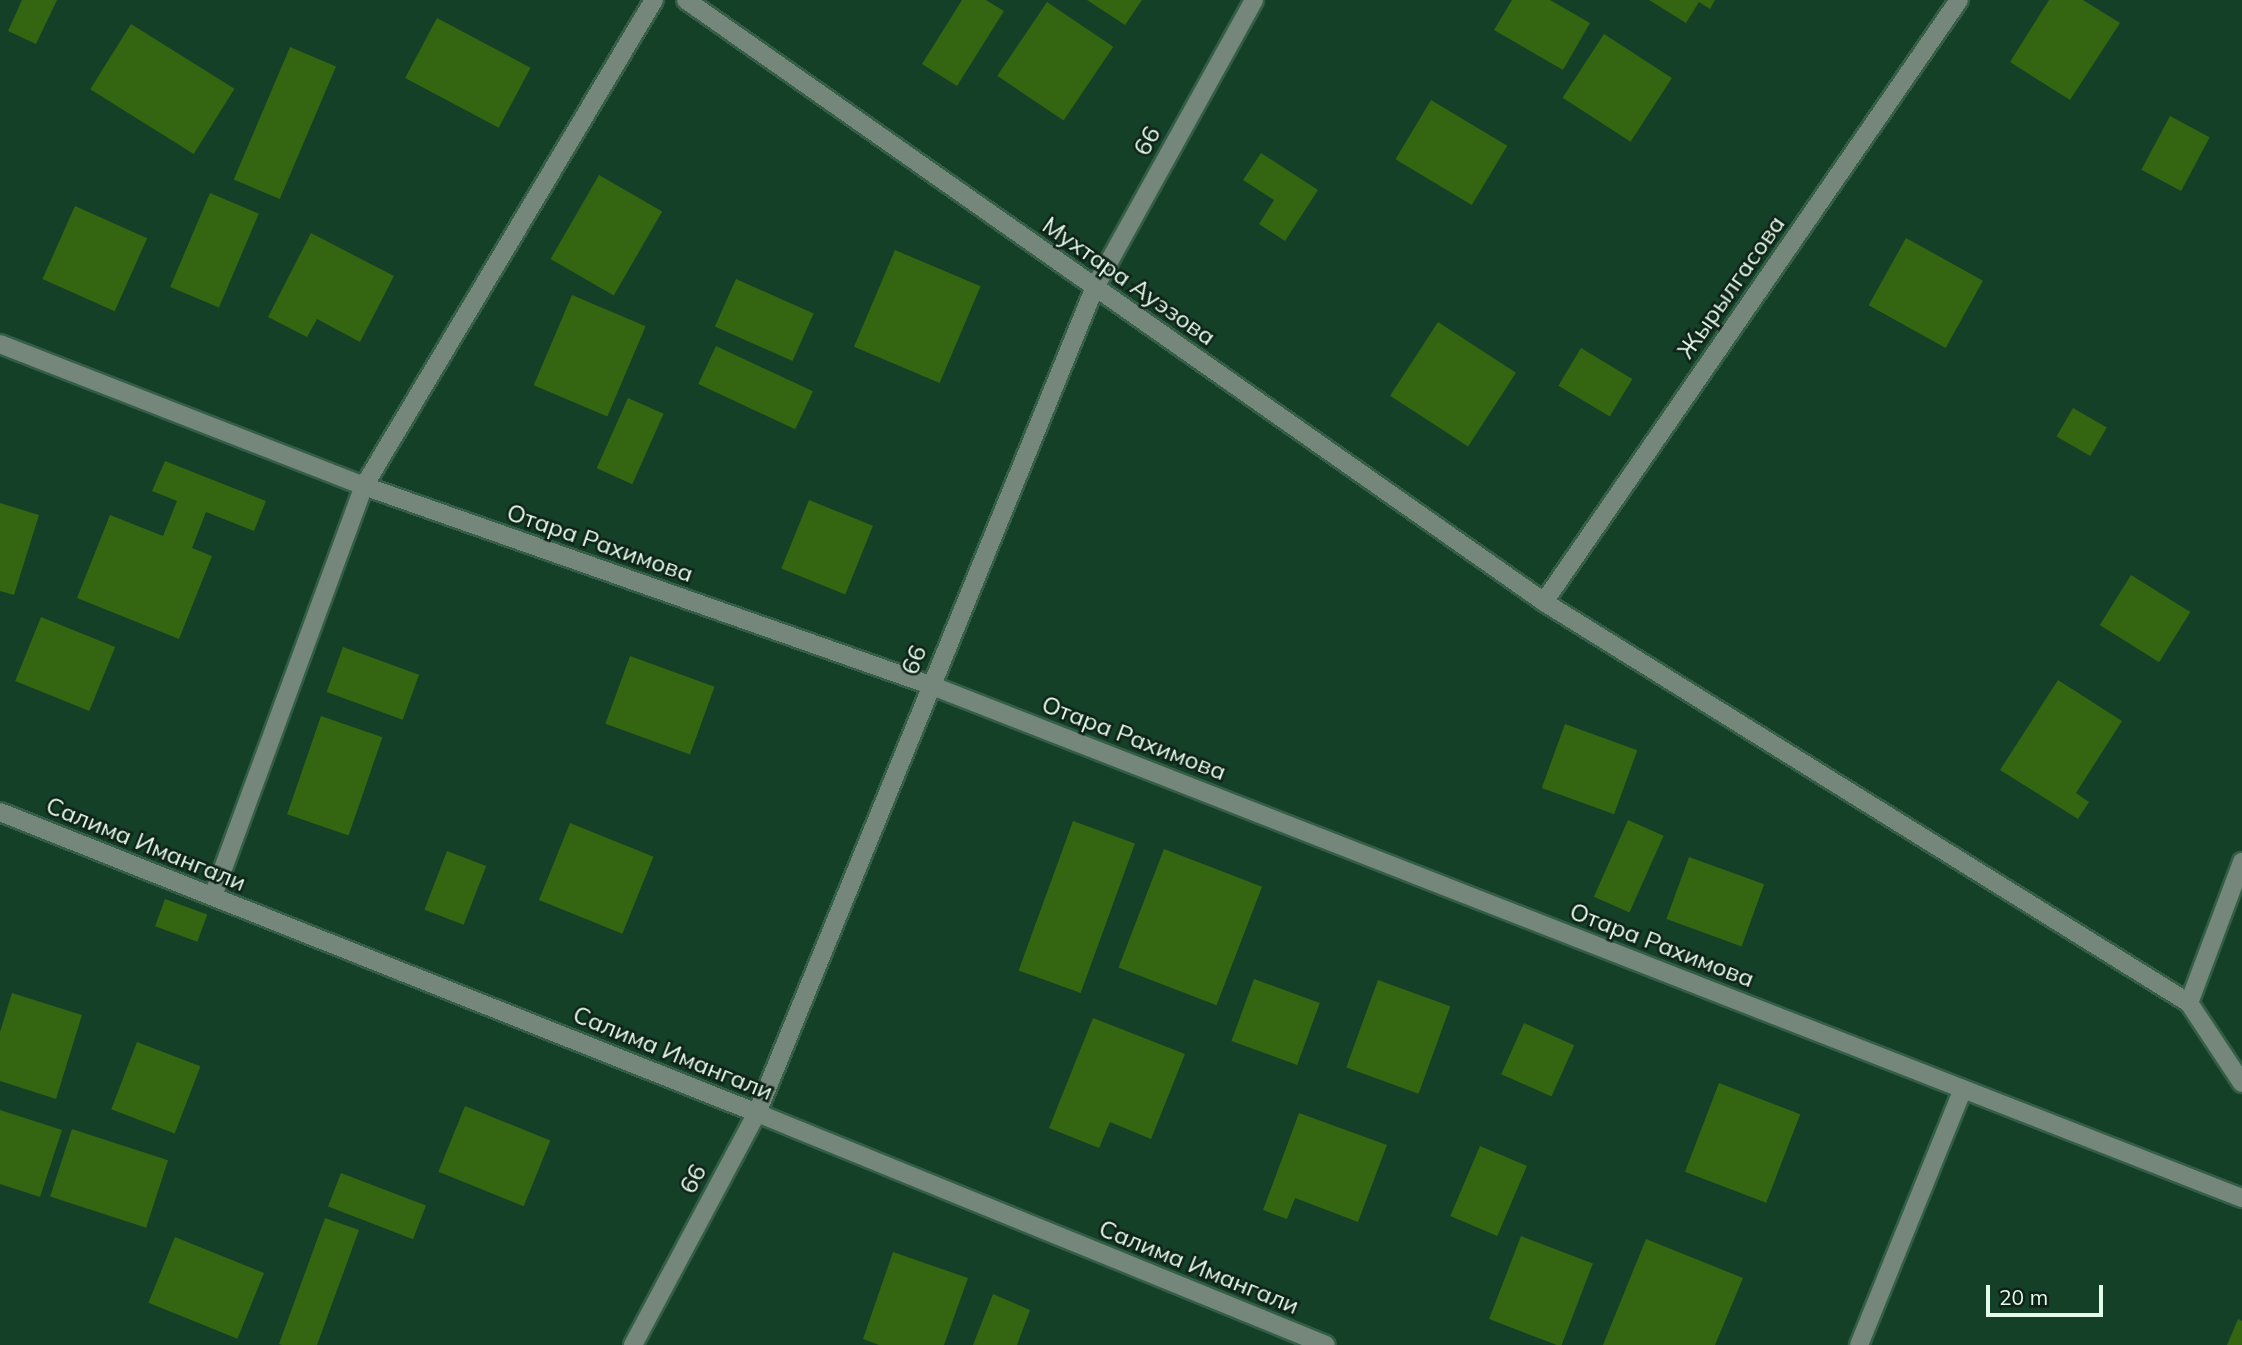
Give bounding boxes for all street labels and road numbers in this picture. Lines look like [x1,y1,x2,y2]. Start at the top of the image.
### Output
street label: 66 [1127,121,1167,161]
street label: Жырылгасова [1671,210,1791,364]
street label: Мухтара Ауэзова [1037,211,1221,351]
street label: Отара Рахимова [503,498,697,588]
street label: 66 [895,641,933,679]
street label: Отара Рахимова [1038,690,1230,786]
street label: Салима Имангали [42,791,250,897]
street label: Отара Рахимова [1566,897,1758,993]
street label: Салима Имангали [569,1000,777,1106]
street label: 66 [674,1160,712,1198]
street label: Салима Имангали [1095,1214,1303,1320]

